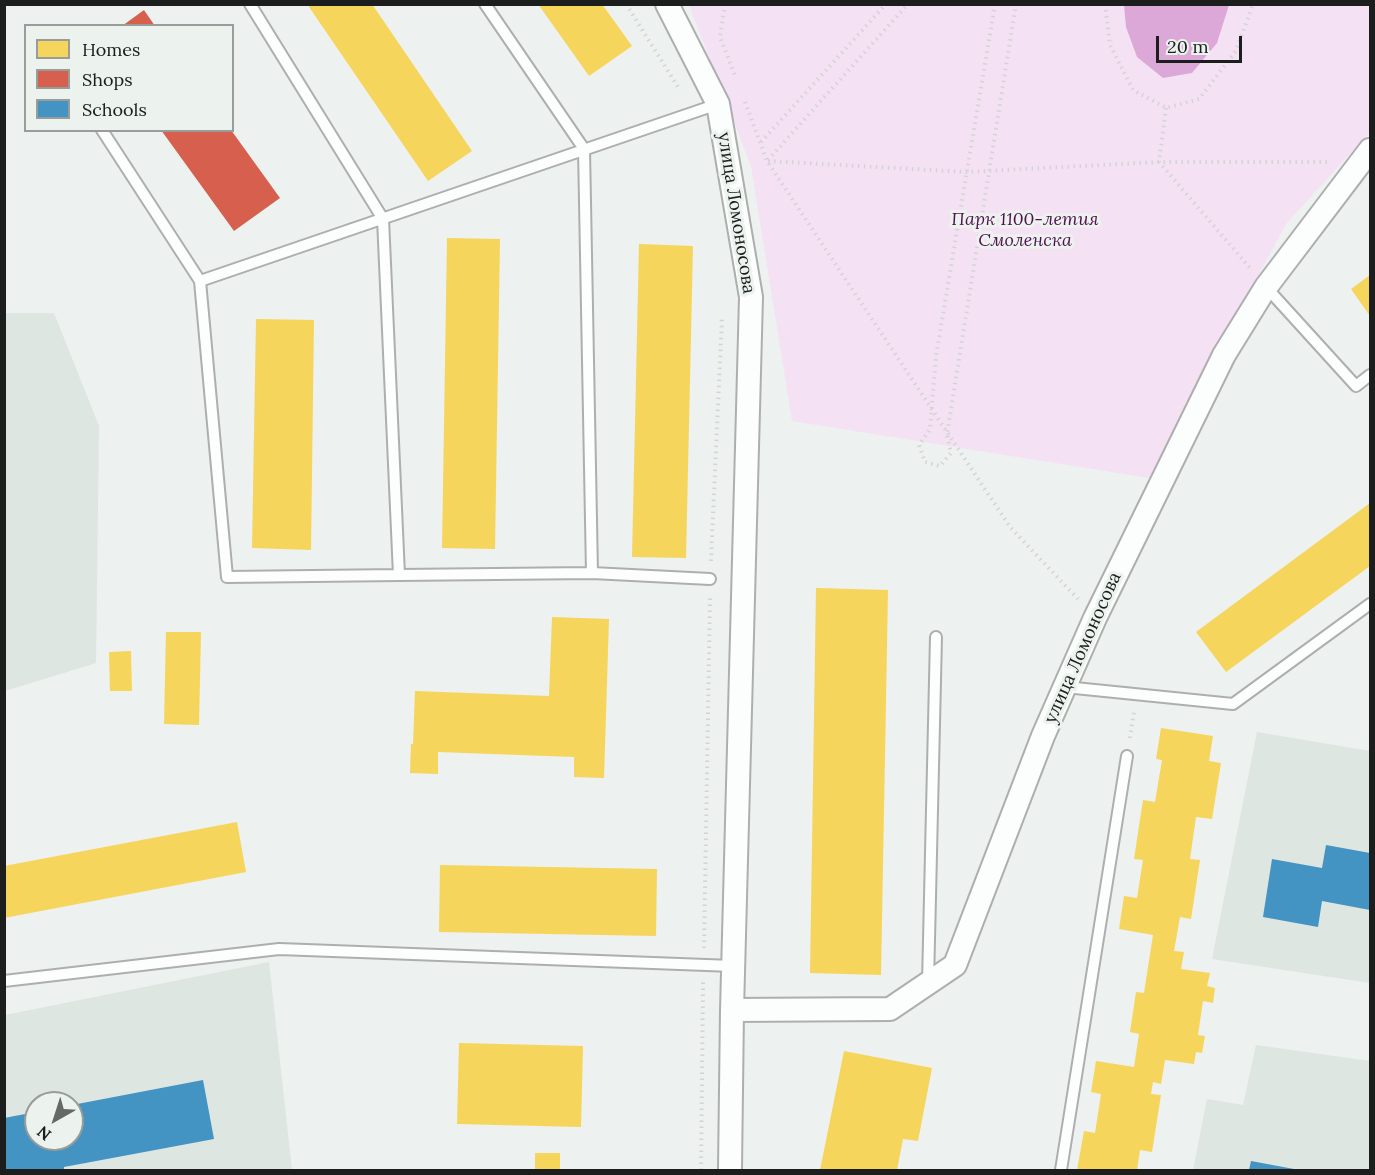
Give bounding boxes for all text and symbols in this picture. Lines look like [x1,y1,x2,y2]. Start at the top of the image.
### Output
legend [24,24,234,132]
scale bar [1159,24,1244,62]
text: 20 m [1167,35,1209,58]
text: Homes [82,38,140,61]
text: Shops [82,68,133,91]
text: Schools [82,98,147,121]
street label: улица Ломоносова [713,131,759,295]
park label: Парк 1100-летия Смоленска [951,209,1099,252]
street label: улица Ломоносова [1040,569,1126,727]
north arrow [24,1091,84,1151]
text: N [33,1122,55,1145]

